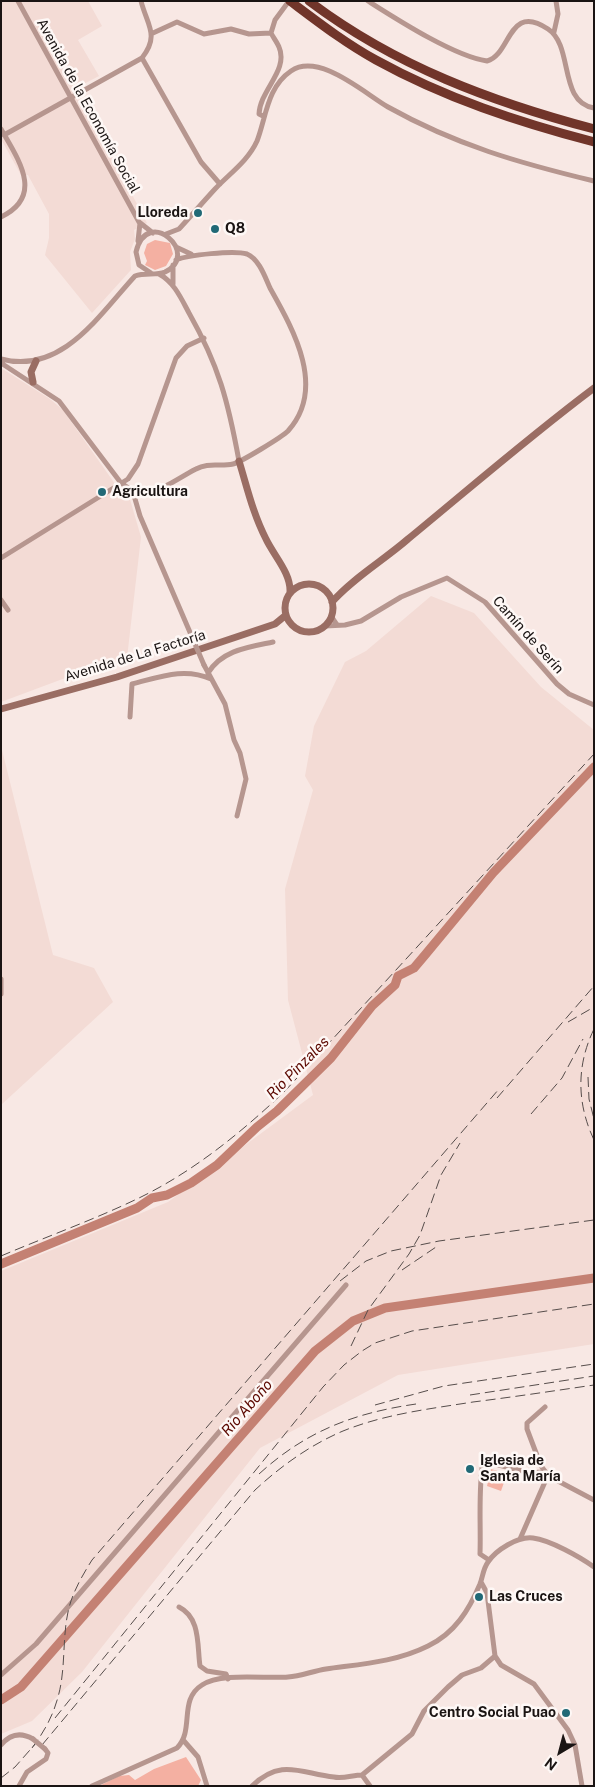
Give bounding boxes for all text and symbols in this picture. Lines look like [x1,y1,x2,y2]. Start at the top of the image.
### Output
street label: Avenida de la Economía Social [33,16,143,196]
place label: Lloreda [137,205,188,221]
marker: Lloreda [192,207,204,219]
place label: Q8 [225,221,245,237]
marker: Q8 [209,223,221,235]
place label: Agricultura [112,484,188,500]
marker: Agricultura [96,486,108,498]
street label: Camín de Serín [489,593,567,677]
street label: Avenida de La Factoría [62,627,208,685]
water label: Rio Pinzales [263,1033,333,1103]
water label: Rio Aboño [218,1376,276,1440]
place label: Iglesia de Santa María [480,1453,561,1485]
marker: Iglesia de Santa María [464,1463,476,1475]
place label: Las Cruces [489,1589,563,1605]
marker: Las Cruces [473,1591,485,1603]
place label: Centro Social Puao [429,1705,556,1721]
marker: Centro Social Puao [560,1707,572,1719]
north arrow [535,1727,585,1777]
text: N [542,1754,560,1774]

